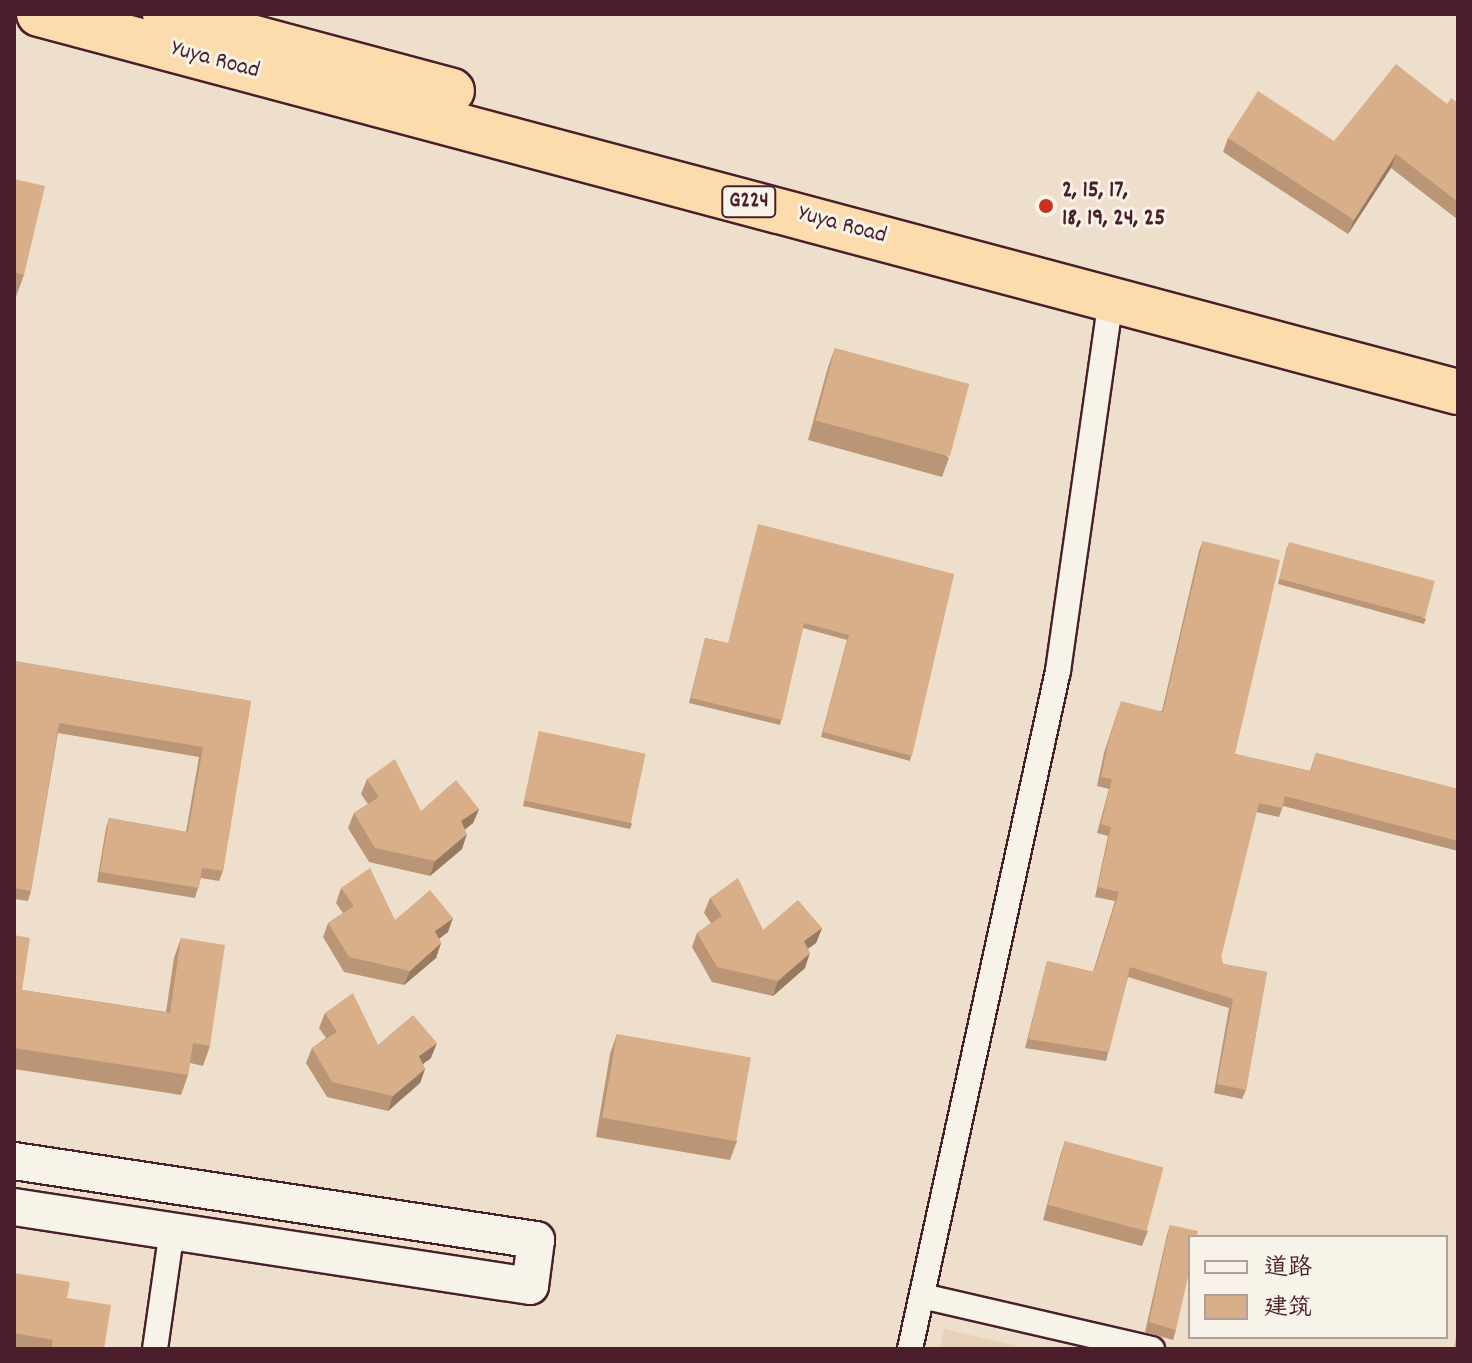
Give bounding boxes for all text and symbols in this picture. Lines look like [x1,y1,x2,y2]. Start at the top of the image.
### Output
street label: Yuya Road [168,35,262,87]
place label: 2, 15, 17, 18, 19, 24, 25 [1062,178,1165,234]
road number: G224 [721,184,777,220]
marker: 2, 15, 17, 18, 19, 24, 25 [1037,197,1055,215]
street label: Yuya Road [795,200,889,252]
legend [1188,1235,1448,1339]
text: 道路 [1264,1252,1312,1286]
text: 建筑 [1264,1292,1312,1326]

